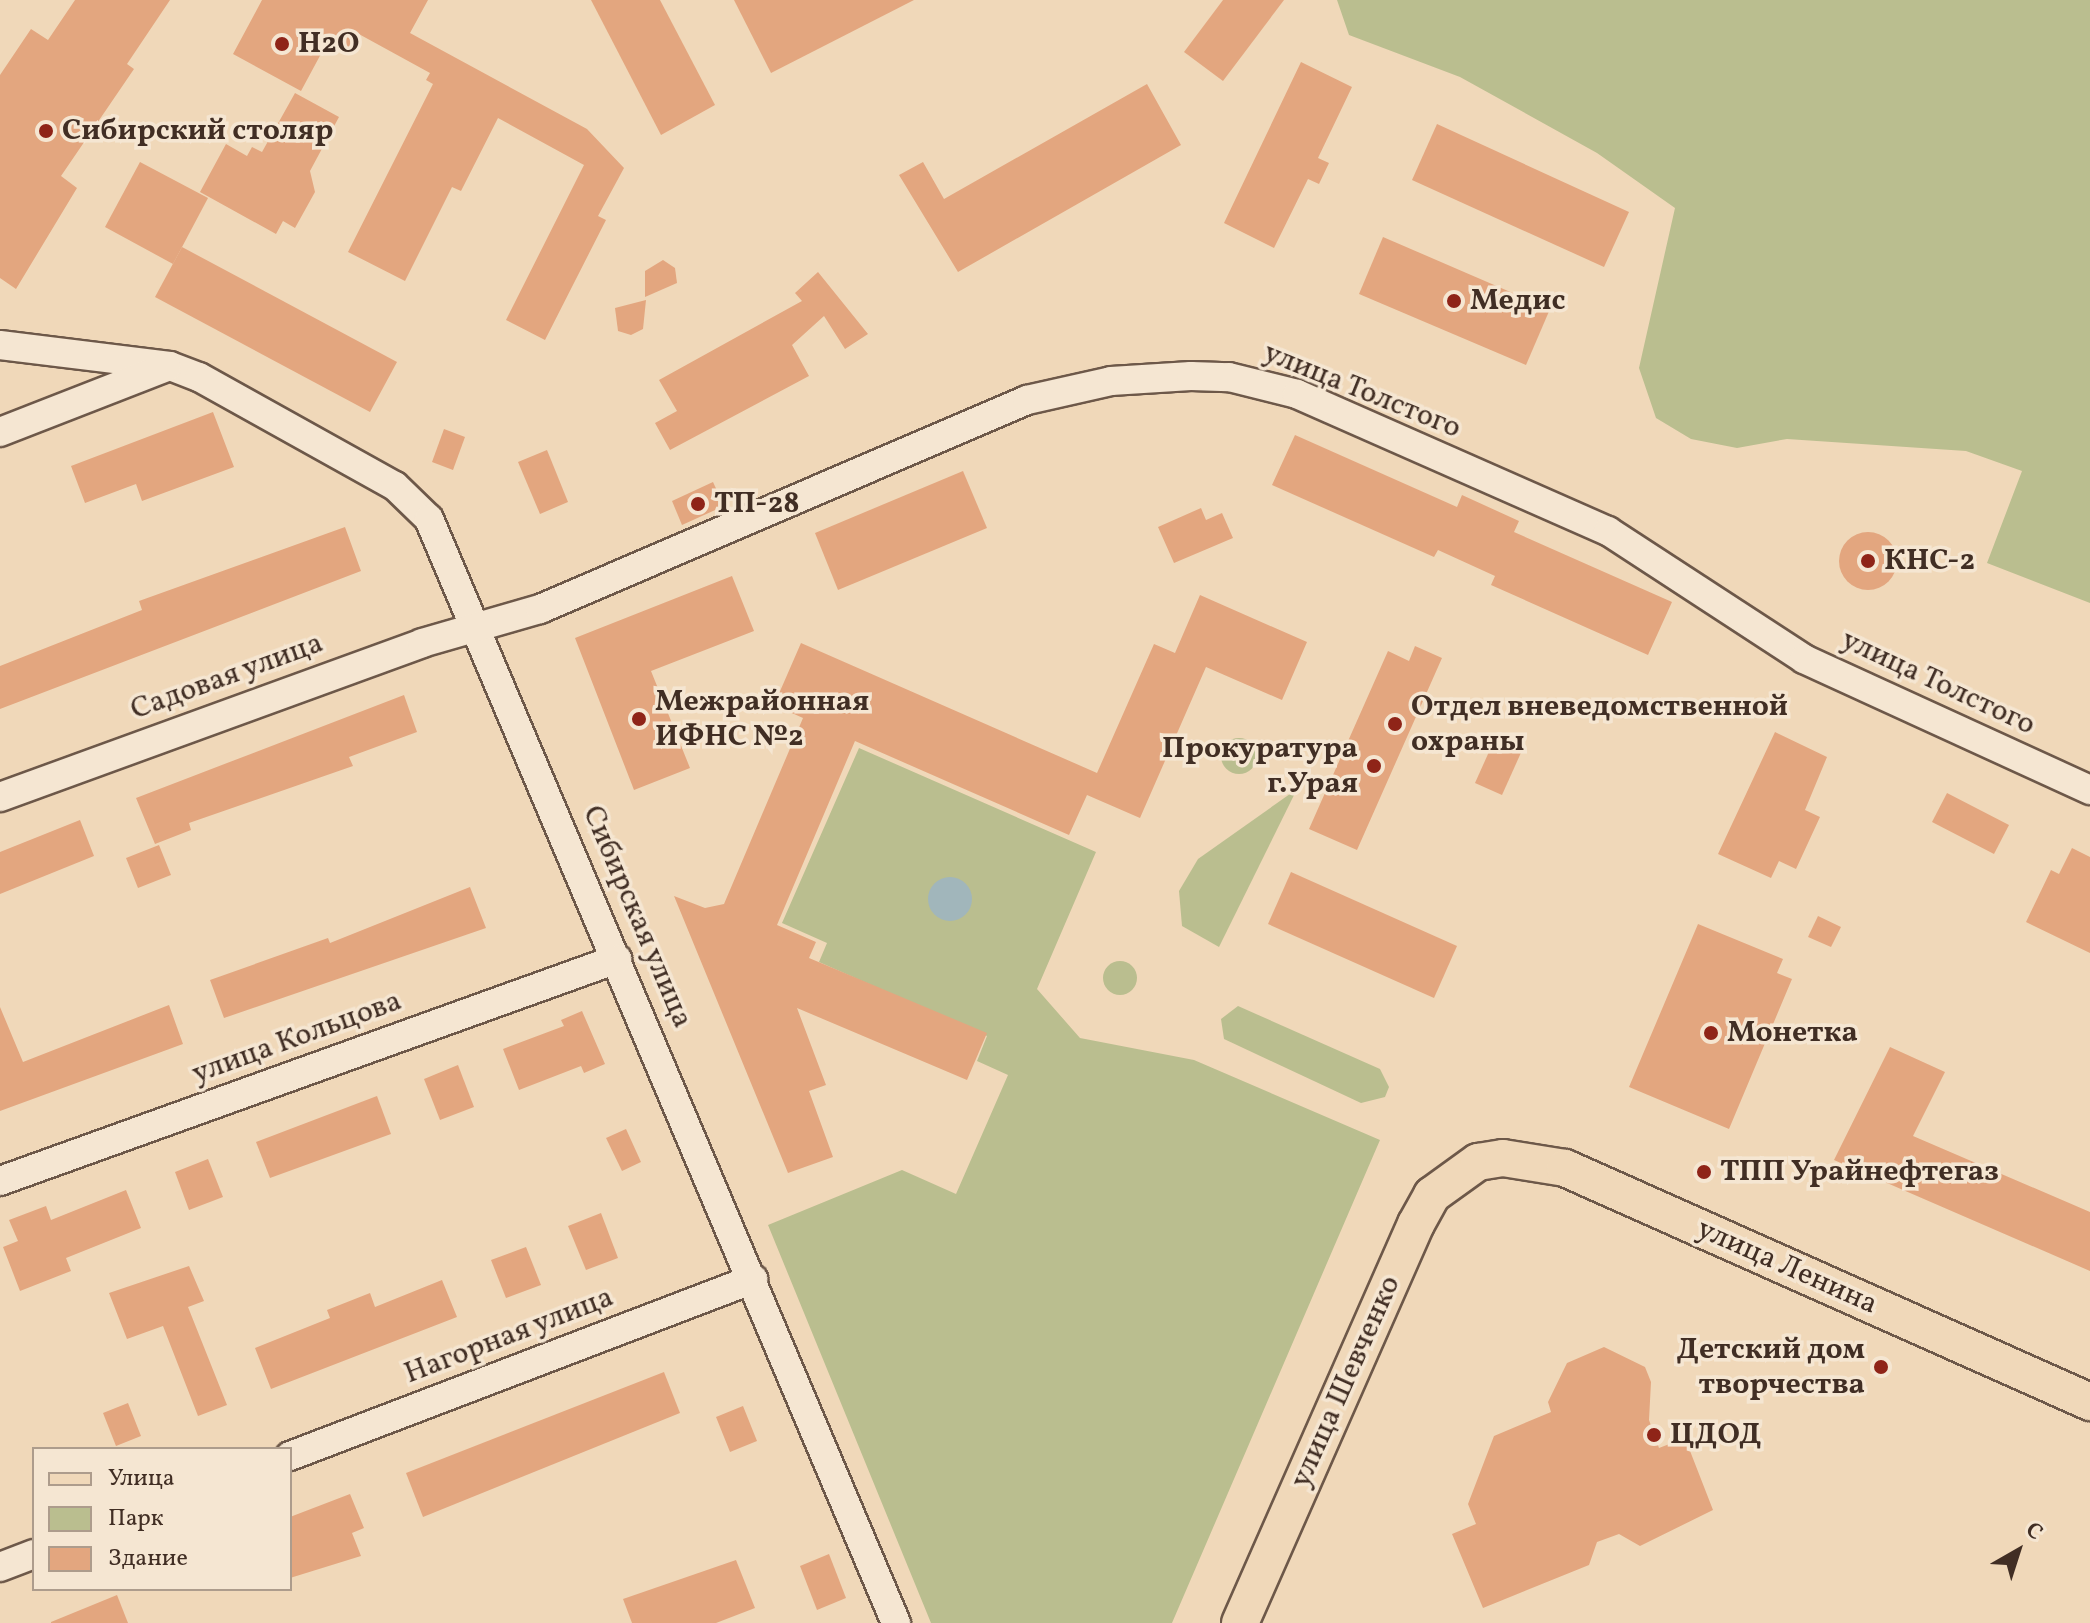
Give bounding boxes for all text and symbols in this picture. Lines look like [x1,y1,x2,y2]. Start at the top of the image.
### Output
place label: Н2О [298,26,359,62]
marker: Н2О [273,35,291,53]
place label: Сибирский столяр [62,113,333,149]
marker: Сибирский столяр [37,122,55,140]
place label: Медис [1470,283,1566,319]
marker: Медис [1445,292,1463,310]
street label: улица Толстого [1258,335,1466,447]
place label: ТП-28 [714,486,800,522]
marker: ТП-28 [689,495,707,513]
place label: КНС-2 [1884,543,1975,579]
marker: КНС-2 [1859,552,1877,570]
street label: улица Толстого [1835,622,2041,744]
street label: Садовая улица [126,625,328,729]
place label: Межрайонная ИФНС №2 [655,684,869,754]
place label: Отдел вневедомственной охраны [1411,689,1788,760]
marker: Межрайонная ИФНС №2 [630,710,648,728]
marker: Отдел вневедомственной охраны [1386,715,1404,733]
place label: Прокуратура г.Урая [1162,731,1358,802]
marker: Прокуратура г.Урая [1365,757,1383,775]
street label: Сибирская улица [574,800,700,1034]
street label: улица Кольцова [187,983,407,1093]
place label: Монетка [1727,1015,1858,1051]
marker: Монетка [1702,1024,1720,1042]
place label: ТПП Урайнефтегаз [1720,1154,1999,1190]
marker: ТПП Урайнефтегаз [1695,1163,1713,1181]
street label: улица Ленина [1691,1211,1883,1323]
street label: улица Шевченко [1283,1270,1409,1494]
street label: Нагорная улица [399,1279,619,1393]
place label: Детский дом творчества [1676,1332,1865,1402]
marker: Детский дом творчества [1872,1358,1890,1376]
place label: ЦДОД [1670,1417,1762,1453]
marker: ЦДОД [1645,1426,1663,1444]
legend [32,1447,292,1591]
text: Улица [108,1462,175,1496]
text: Парк [108,1502,164,1536]
north arrow [1978,1511,2058,1591]
text: С [2018,1515,2049,1548]
text: Здание [108,1542,188,1576]

